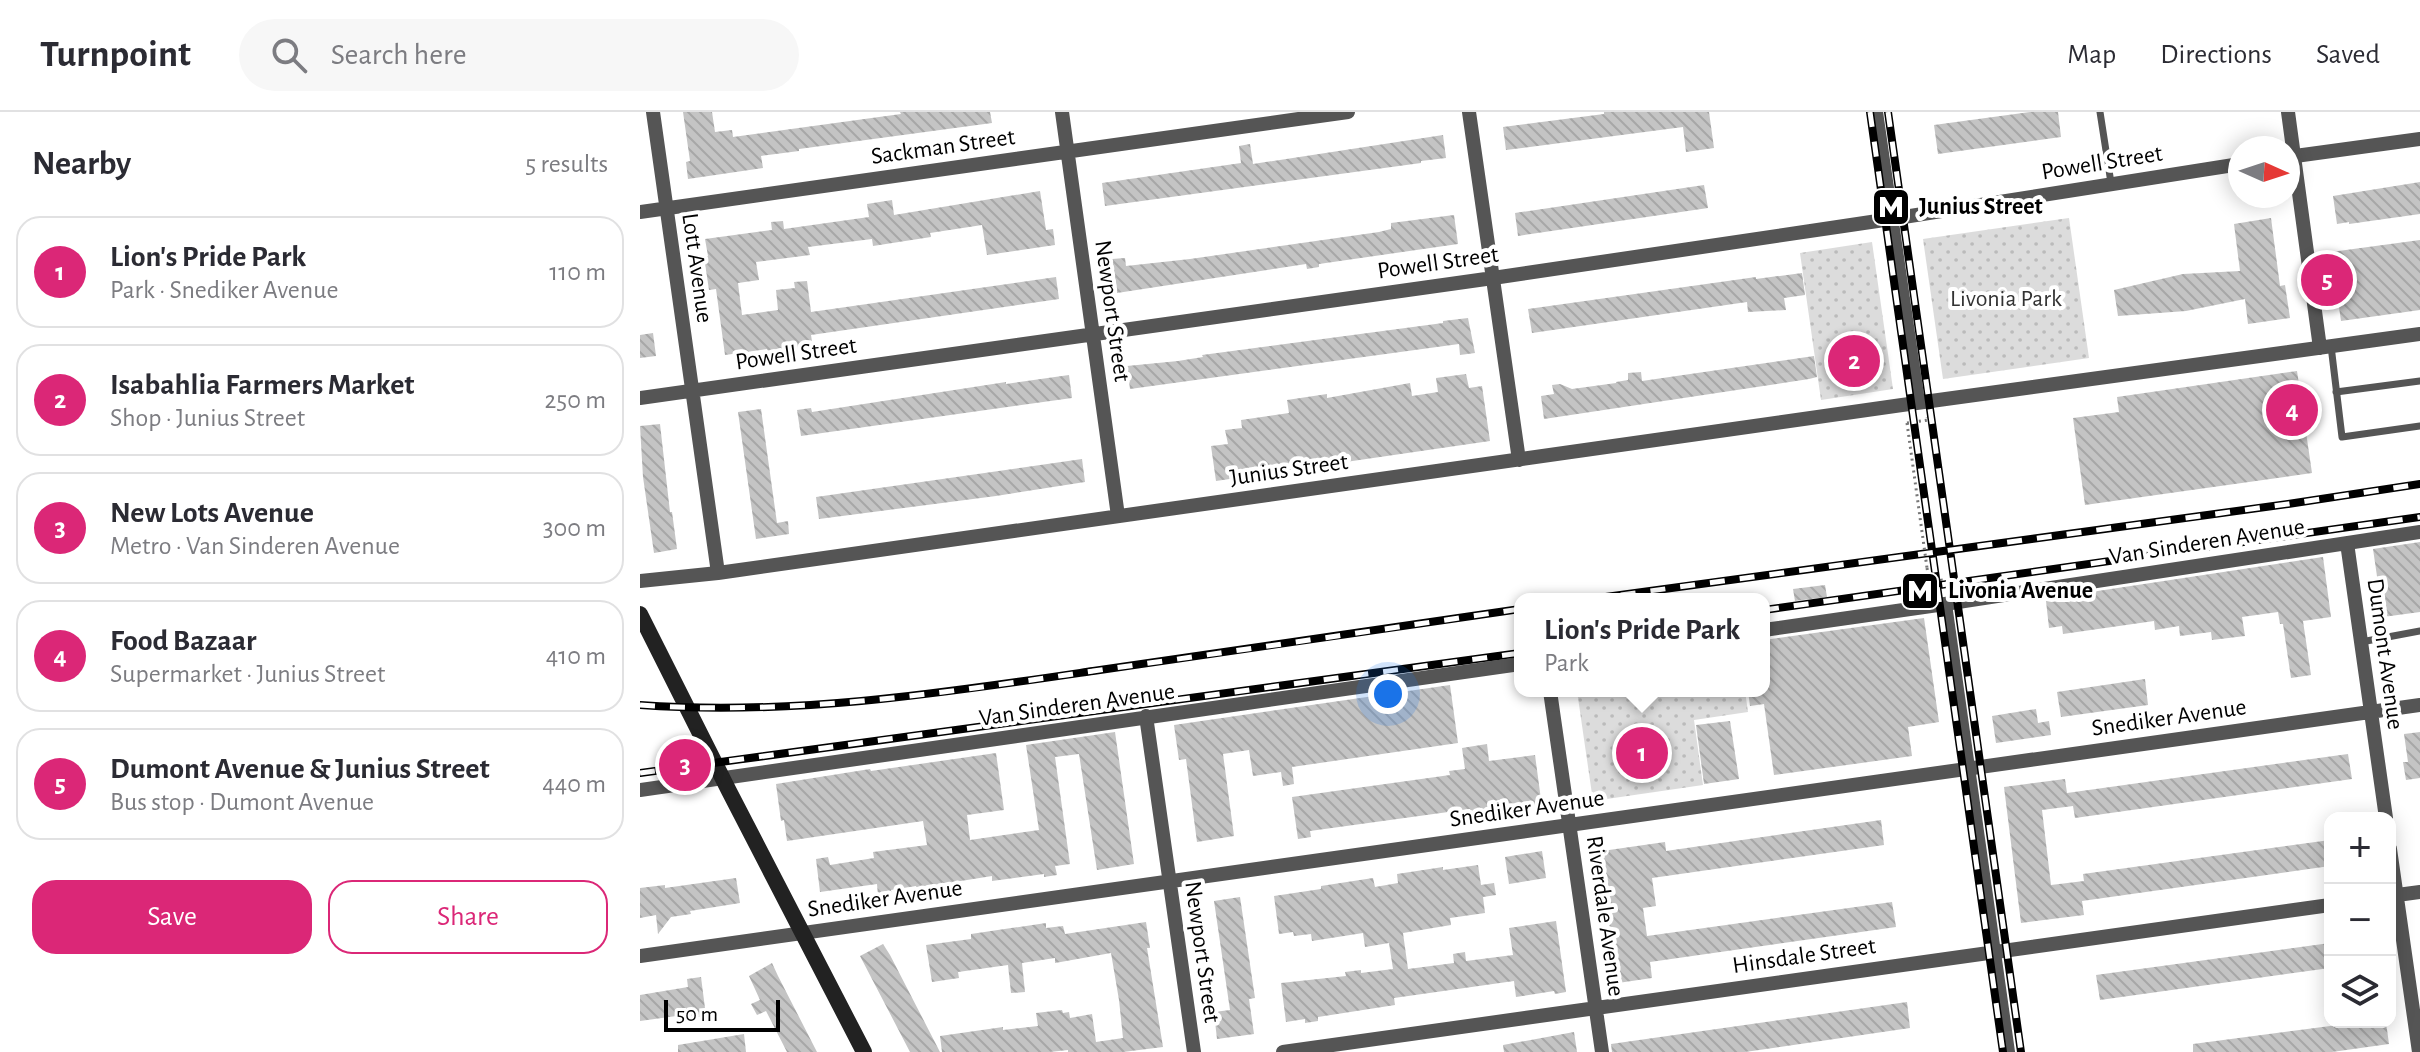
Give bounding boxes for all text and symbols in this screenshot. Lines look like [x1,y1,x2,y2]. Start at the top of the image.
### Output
search box [239,19,799,91]
icon: search [267,33,311,77]
text: Turnpoint [40,36,191,74]
text: Search here [331,40,466,70]
text: Map [2067,41,2116,69]
text: Directions [2160,41,2272,69]
text: Saved [2316,41,2380,69]
street label: Sackman Street [870,125,1017,169]
north arrow [2228,136,2300,208]
street label: Powell Street [2040,142,2165,184]
text: Nearby [32,147,131,181]
text: 5 results [525,151,608,177]
metro station icon: Junius Street [1870,186,1912,228]
place label: Junius Street [1919,195,2043,219]
street label: Lott Avenue [677,212,717,324]
street label: Newport Street [1090,239,1134,384]
text: Lion's Pride Park [110,242,306,272]
street label: Powell Street [1376,243,1500,283]
pin: 5 [2301,250,2353,310]
text: 1 [55,259,65,285]
text: 110 m [549,259,606,285]
text: Park · Snediker Avenue [110,277,339,303]
park label: Livonia Park [1950,287,2062,311]
pin: 2 [1828,331,1880,391]
street label: Powell Street [734,334,858,374]
text: Isabahlia Farmers Market [110,370,414,400]
pin: 4 [2266,380,2318,440]
text: 2 [54,387,66,413]
text: 250 m [544,387,606,413]
text: Shop · Junius Street [110,405,305,431]
street label: Junius Street [1228,450,1350,490]
text: New Lots Avenue [110,498,314,528]
text: 3 [54,515,66,541]
text: 300 m [543,515,606,541]
street label: Van Sinderen Avenue [2108,515,2306,569]
text: Metro · Van Sinderen Avenue [110,533,400,559]
metro station icon: Livonia Avenue [1899,570,1941,612]
street label: Dumont Avenue [2363,577,2407,731]
place label: Livonia Avenue [1948,579,2093,603]
popup [1514,593,1770,697]
text: Lion's Pride Park [1544,615,1740,645]
text: Food Bazaar [110,626,257,656]
text: 4 [53,643,67,669]
text: 410 m [546,643,606,669]
text: Park [1544,650,1589,676]
text: Supermarket · Junius Street [110,661,385,687]
your location [1368,674,1408,714]
street label: Van Sinderen Avenue [978,679,1176,731]
street label: Snediker Avenue [2090,695,2248,741]
pin: 1 [1616,723,1668,783]
pin: 3 [659,735,711,795]
text: Dumont Avenue & Junius Street [110,754,490,784]
text: 5 [54,771,66,797]
text: 440 m [542,771,606,797]
street label: Snediker Avenue [1448,786,1606,832]
text: Bus stop · Dumont Avenue [110,789,374,815]
map controls [2324,812,2396,1028]
button: + [2324,812,2396,884]
street label: Riverdale Avenue [1582,834,1628,998]
street label: Snediker Avenue [806,876,964,922]
button: Save [32,880,312,954]
button: Share [328,880,608,954]
street label: Newport Street [1180,880,1224,1025]
button: − [2324,884,2396,956]
street label: Hinsdale Street [1731,934,1878,978]
button: layers [2324,956,2396,1028]
scale bar [664,996,780,1032]
text: 50 m [676,1003,718,1025]

